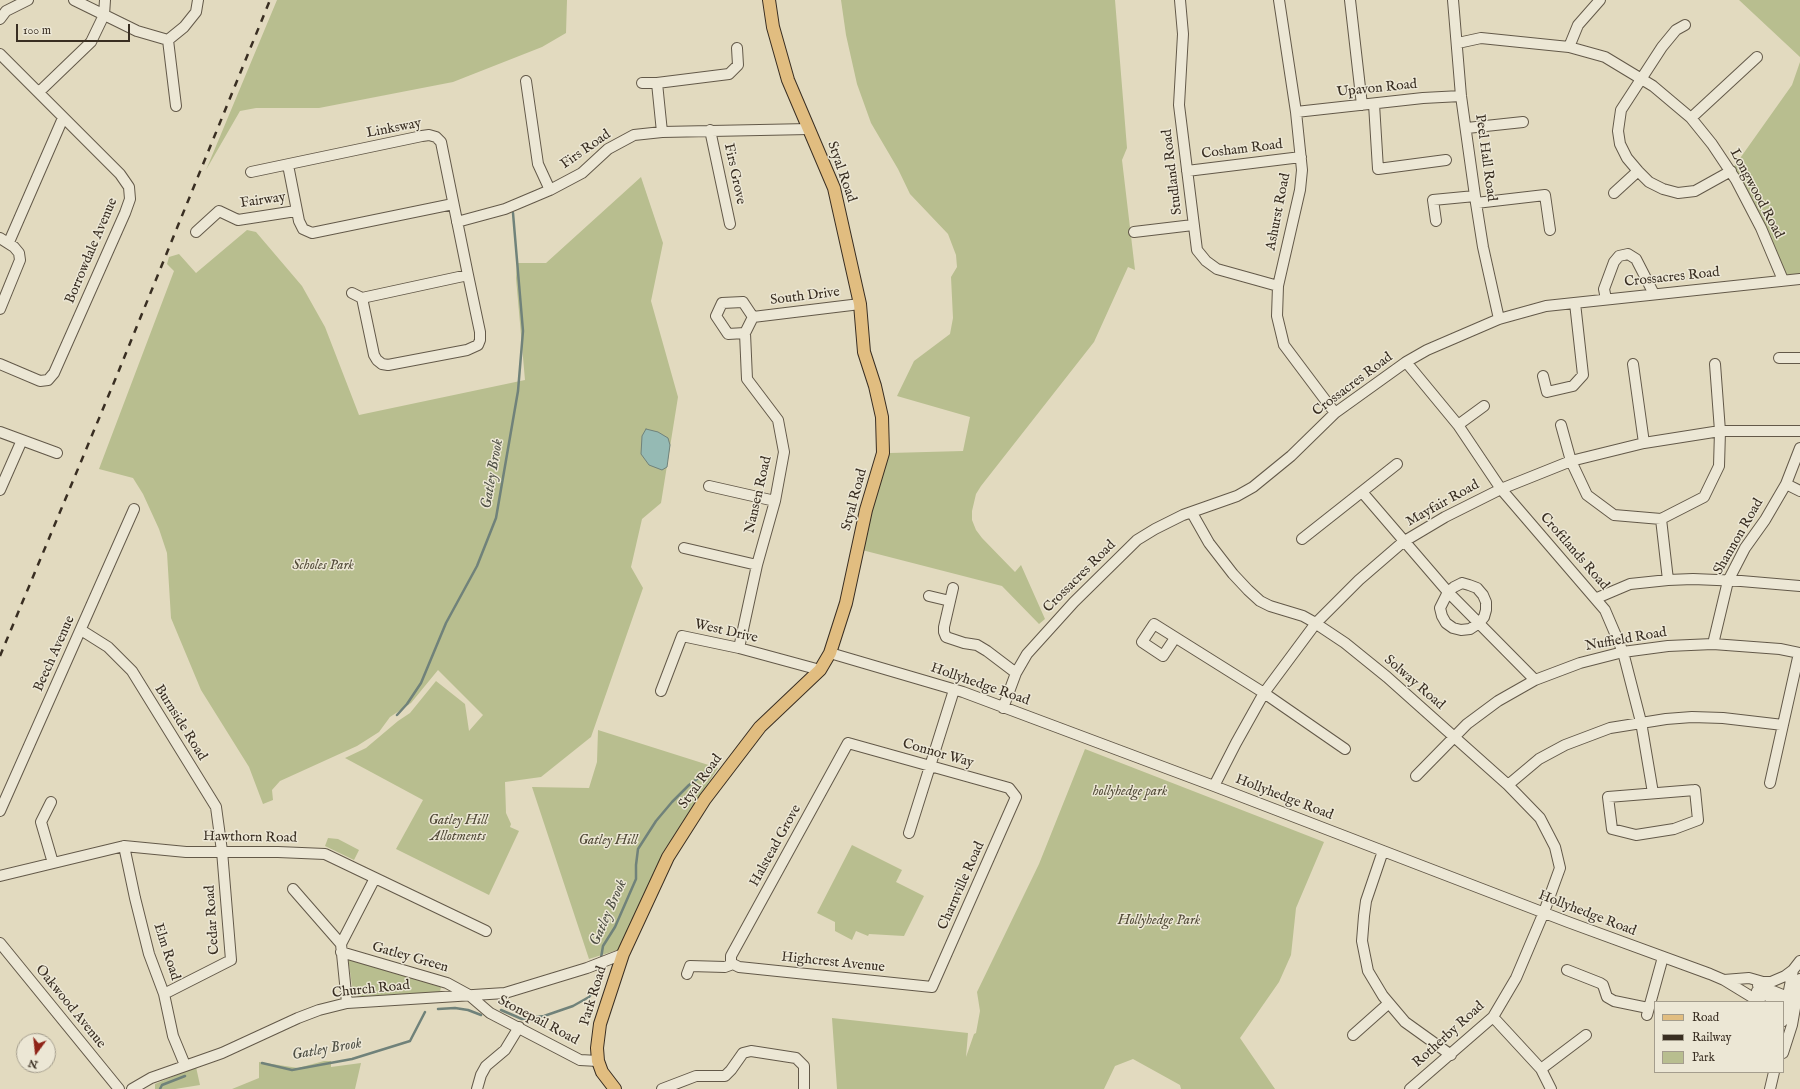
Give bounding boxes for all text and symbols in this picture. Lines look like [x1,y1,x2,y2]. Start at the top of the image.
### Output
scale bar [18,16,132,42]
text: 100 m [23,23,51,38]
street label: Upavon Road [1336,76,1418,102]
street label: Peel Hall Road [1471,113,1499,203]
street label: Linksway [365,115,423,143]
street label: Firs Road [558,127,614,173]
street label: Studland Road [1159,128,1187,216]
street label: Cosham Road [1201,137,1283,163]
street label: Styal Road [823,139,859,205]
street label: Firs Grove [719,142,749,206]
street label: Longwood Road [1725,146,1787,242]
street label: Ashurst Road [1263,172,1295,252]
street label: Fairway [239,190,287,212]
street label: Borrowdale Avenue [62,196,122,306]
street label: Crossacres Road [1624,265,1720,291]
street label: South Drive [769,284,841,310]
street label: Crossacres Road [1310,349,1396,421]
water label: Gatley Brook [478,438,508,510]
street label: Nansen Road [742,455,776,535]
street label: Styal Road [839,467,871,533]
street label: Mayfair Road [1404,477,1482,531]
street label: Shannon Road [1710,496,1768,578]
street label: Croftlands Road [1536,510,1612,594]
street label: Crossacres Road [1040,537,1120,617]
park label: Scholes Park [292,558,354,574]
street label: Beech Avenue [31,613,79,695]
street label: West Drive [693,617,759,647]
street label: Nuffield Road [1584,625,1668,655]
street label: Solway Road [1380,652,1448,714]
street label: Hollyhedge Road [928,660,1032,710]
street label: Burnside Road [150,682,210,764]
street label: Connor Way [900,736,976,772]
street label: Styal Road [676,751,726,813]
street label: Hollyhedge Road [1233,772,1335,824]
park label: hollyhedge park [1093,784,1167,800]
street label: Halstead Grove [747,802,805,890]
park label: Gatley Hill Allotments [428,813,488,846]
street label: Hawthorn Road [203,829,297,847]
park label: Gatley Hill [578,833,638,849]
street label: Charnville Road [935,839,989,933]
water label: Gatley Brook [586,877,632,949]
street label: Cedar Road [202,885,224,955]
street label: Hollyhedge Road [1536,888,1638,940]
park label: Hollyhedge Park [1118,913,1200,929]
street label: Elm Road [149,921,183,983]
street label: Gatley Green [370,939,450,977]
street label: Highcrest Avenue [780,949,886,977]
street label: Oakwood Avenue [31,962,109,1052]
street label: Park Road [577,964,611,1028]
street label: Church Road [331,978,411,1002]
street label: Stonepail Road [495,993,581,1049]
street label: Rotherby Road [1410,998,1488,1072]
legend [1654,1001,1784,1073]
text: Road [1692,1010,1719,1025]
text: Railway [1692,1030,1731,1045]
north arrow [16,1033,56,1073]
water label: Gatley Brook [291,1035,363,1065]
text: Park [1692,1050,1715,1065]
text: N [27,1056,40,1072]

